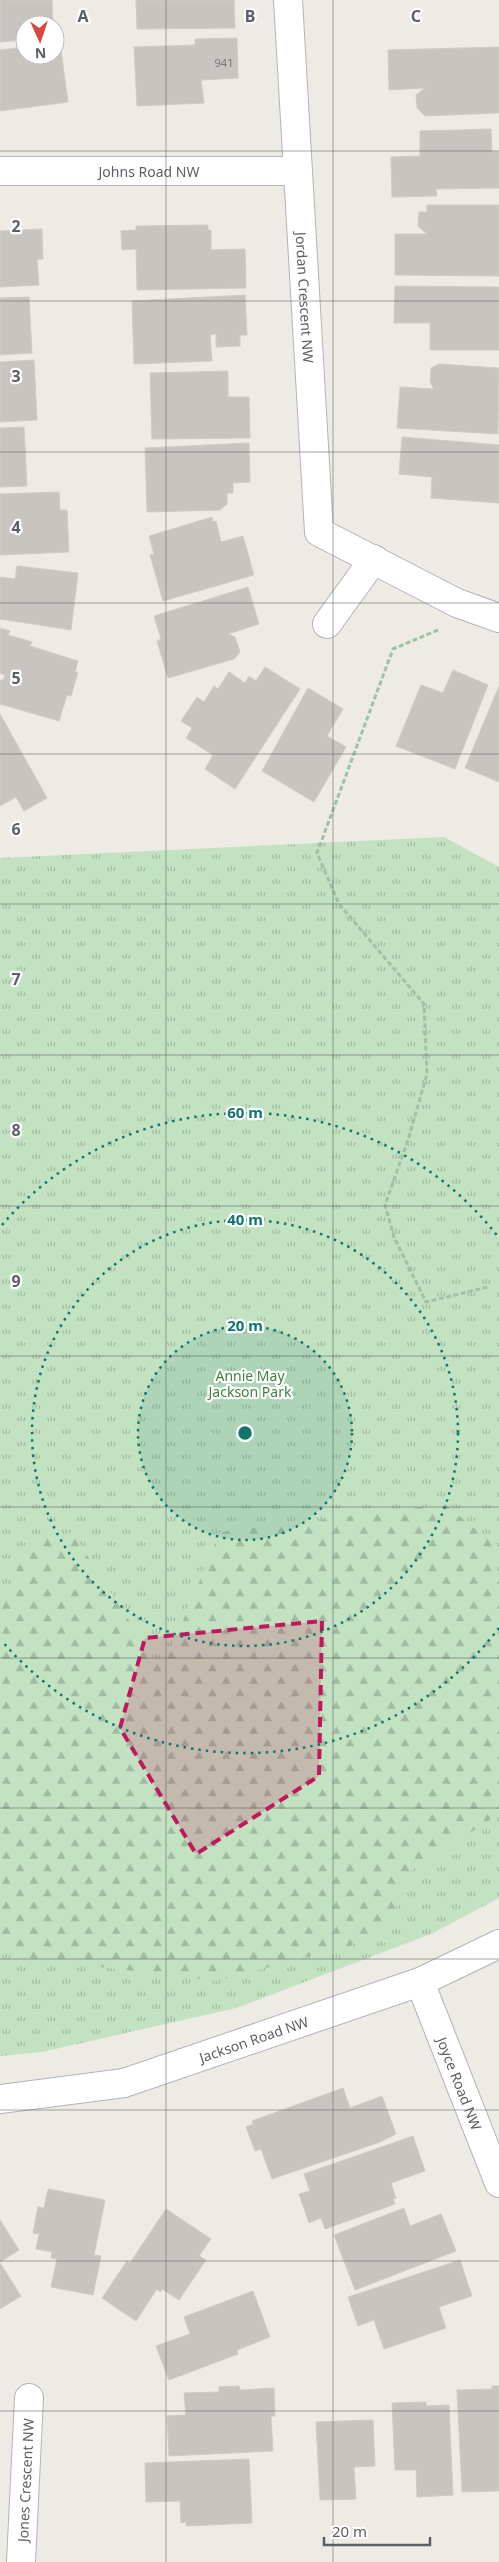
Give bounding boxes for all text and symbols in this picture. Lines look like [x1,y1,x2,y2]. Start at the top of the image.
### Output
text: A [77,5,89,27]
text: B [245,5,255,27]
text: C [411,5,421,27]
north arrow [15,15,65,65]
text: N [35,44,47,63]
house number: 941 [215,55,233,70]
street label: Johns Road NW [97,162,199,181]
text: 2 [11,215,21,237]
street label: Jordan Crescent NW [292,229,319,364]
text: 3 [11,365,21,387]
text: 4 [11,516,21,538]
text: 5 [11,667,21,689]
text: 6 [11,818,21,840]
text: 7 [11,968,21,990]
text: 60 m [227,1102,263,1122]
text: 8 [11,1119,21,1141]
text: 40 m [227,1209,263,1229]
text: 9 [11,1270,21,1292]
text: 20 m [227,1315,263,1335]
park label: Annie May Jackson Park [207,1366,292,1401]
centre of rings [236,1424,254,1442]
street label: Jackson Road NW [195,2011,311,2067]
street label: Joyce Road NW [432,2032,487,2133]
street label: Jones Crescent NW [12,2418,38,2544]
scale bar [324,2514,430,2546]
text: 20 m [332,2521,367,2541]

